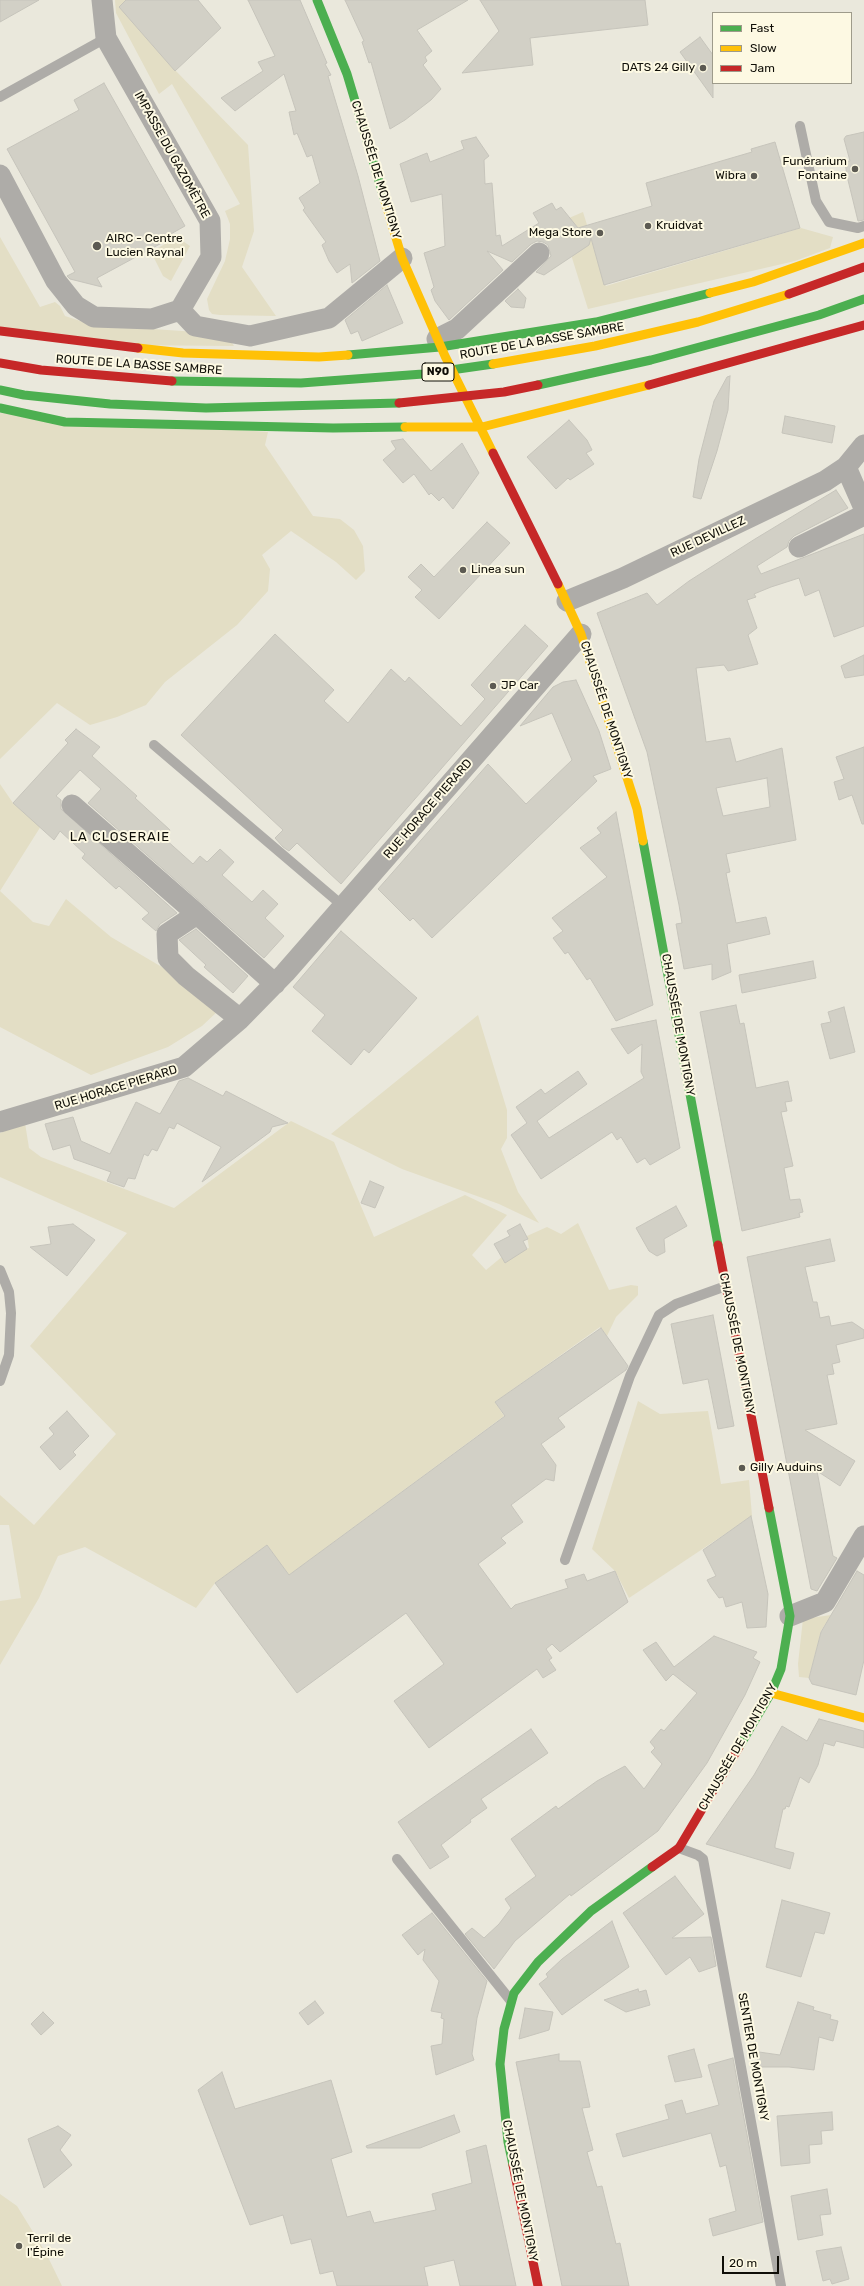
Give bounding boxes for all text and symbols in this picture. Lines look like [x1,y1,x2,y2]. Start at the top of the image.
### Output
legend [712,12,852,84]
text: Fast [750,21,774,35]
text: Slow [750,41,777,55]
place label: DATS 24 Gilly [622,61,695,75]
text: Jam [750,61,775,75]
marker: DATS 24 Gilly [698,63,708,73]
street label: IMPASSE DU GAZOMÈTRE [131,89,213,221]
street label: CHAUSSÉE DE MONTIGNY [348,99,404,241]
place label: Funérarium Fontaine [782,155,847,183]
marker: Funérarium Fontaine [850,164,860,174]
place label: Wibra [715,169,746,183]
marker: Wibra [749,171,759,181]
place label: Kruidvat [656,219,703,233]
marker: Kruidvat [643,221,653,231]
place label: Mega Store [529,226,592,240]
marker: Mega Store [595,228,605,238]
place label: AIRC - Centre Lucien Raynal [106,232,184,260]
marker: AIRC - Centre Lucien Raynal [91,240,103,252]
street label: ROUTE DE LA BASSE SAMBRE [459,319,625,363]
street label: ROUTE DE LA BASSE SAMBRE [55,352,223,378]
road number: N90 [422,363,454,381]
street label: RUE DEVILLEZ [668,513,748,561]
place label: Linea sun [471,563,525,577]
marker: Linea sun [458,565,468,575]
street label: CHAUSSÉE DE MONTIGNY [577,639,635,781]
place label: JP Car [501,679,538,693]
marker: JP Car [488,681,498,691]
street label: RUE HORACE PIERARD [381,756,475,862]
district label: LA CLOSERAIE [70,829,170,845]
street label: CHAUSSÉE DE MONTIGNY [658,953,698,1097]
street label: RUE HORACE PIERARD [53,1062,179,1114]
street label: CHAUSSÉE DE MONTIGNY [716,1272,758,1416]
place label: Gilly Auduins [750,1461,822,1475]
marker: Gilly Auduins [737,1463,747,1473]
street label: CHAUSSÉE DE MONTIGNY [696,1681,780,1813]
street label: SENTIER DE MONTIGNY [735,1992,771,2122]
street label: CHAUSSÉE DE MONTIGNY [499,2119,541,2263]
place label: Terril de l'Épine [27,2232,71,2260]
marker: Terril de l'Épine [14,2241,24,2251]
scale bar [724,2248,781,2274]
text: 20 m [729,2256,757,2270]

